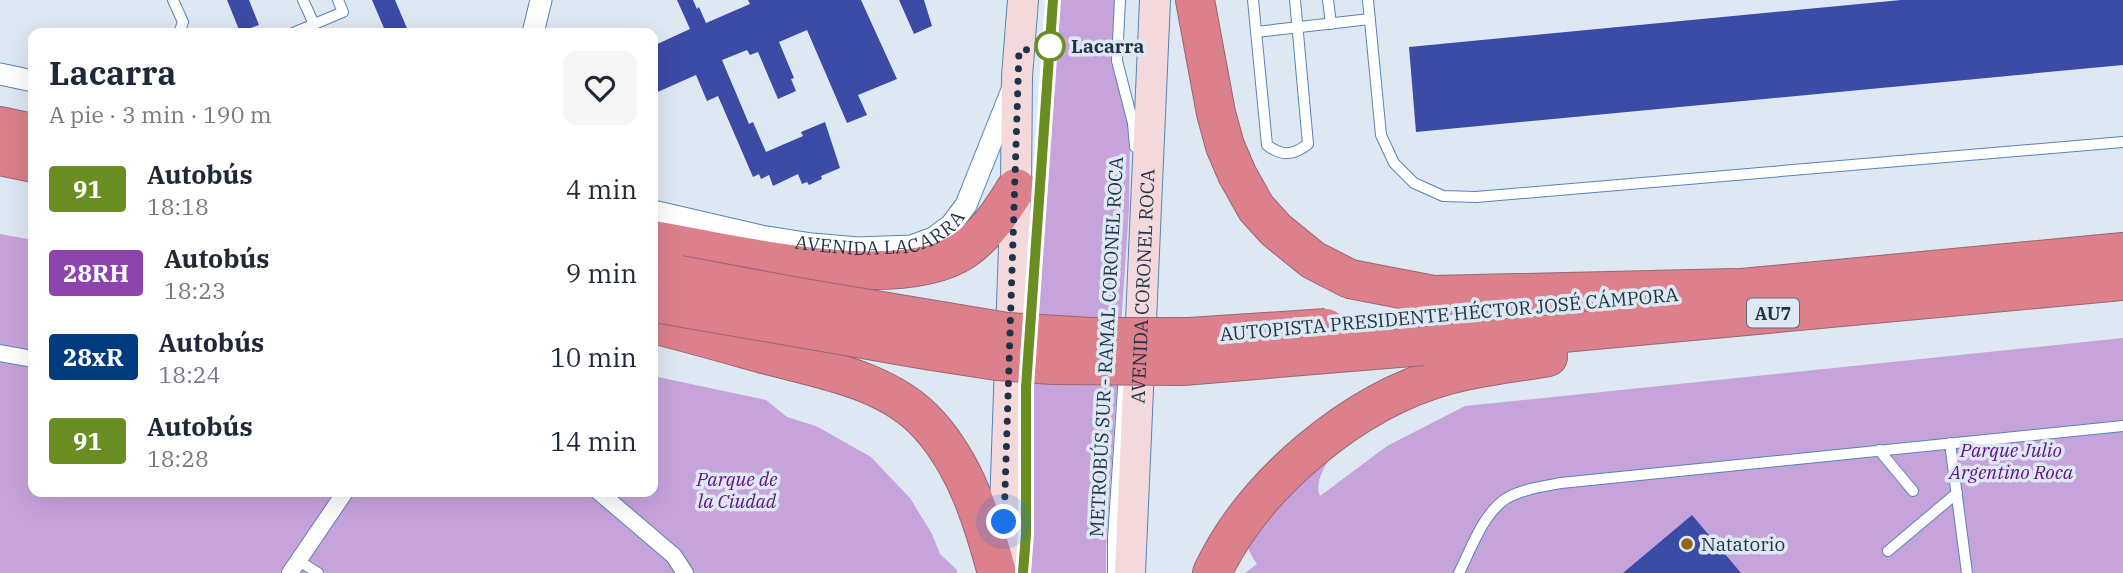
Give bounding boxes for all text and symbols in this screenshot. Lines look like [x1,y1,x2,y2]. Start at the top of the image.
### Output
marker: Lacarra [1035,31,1065,61]
place label: Lacarra [1071,34,1145,58]
text: Lacarra [49,51,176,94]
button: heart [563,51,637,125]
text: A pie · 3 min · 190 m [49,99,272,129]
street label: METROBÚS SUR - RAMAL CORONEL ROCA [1084,156,1128,538]
text: Autobús [147,157,253,191]
street label: AVENIDA CORONEL ROCA [1125,168,1160,404]
text: 4 min [566,172,637,206]
text: 91 [73,173,102,205]
text: 18:18 [147,191,209,221]
street label: AVENIDA LACARRA [794,206,970,260]
text: Autobús [164,241,270,275]
text: 9 min [566,256,637,290]
text: 28RH [63,257,129,289]
text: 18:23 [164,275,226,305]
street label: AUTOPISTA PRESIDENTE HÉCTOR JOSÉ CÁMPORA [1219,282,1679,346]
road number: AU7 [1747,298,1799,328]
text: Autobús [159,325,264,359]
text: 10 min [550,340,637,374]
text: 28xR [63,341,124,373]
text: 18:24 [159,359,220,389]
text: Autobús [147,409,253,443]
text: 14 min [550,424,637,458]
text: 91 [73,425,102,457]
park label: Parque Julio Argentino Roca [1947,438,2074,484]
text: 18:28 [147,443,209,473]
park label: Parque de la Ciudad [695,467,778,513]
your location [986,504,1021,539]
place label: Natatorio [1701,532,1785,556]
marker: Natatorio [1679,536,1695,552]

